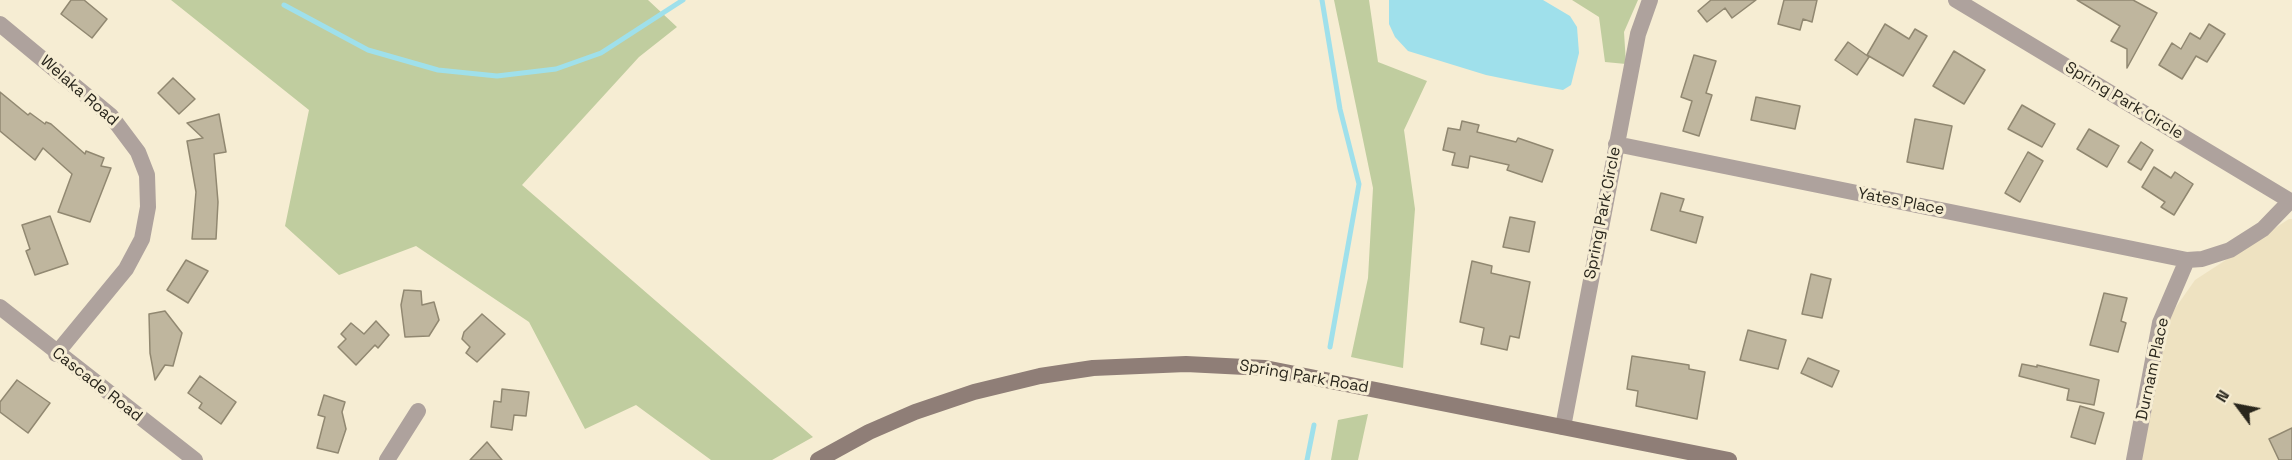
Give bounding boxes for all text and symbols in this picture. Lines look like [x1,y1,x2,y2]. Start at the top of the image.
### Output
street label: Welaka Road [36,52,122,130]
street label: Spring Park Circle [2061,58,2187,144]
street label: Spring Park Circle [1581,145,1625,281]
street label: Yates Place [1856,184,1946,220]
street label: Durnam Place [2133,316,2173,422]
street label: Cascade Road [48,344,146,426]
street label: Spring Park Road [1238,356,1370,398]
north arrow [2208,376,2268,436]
text: N [2211,386,2234,406]

